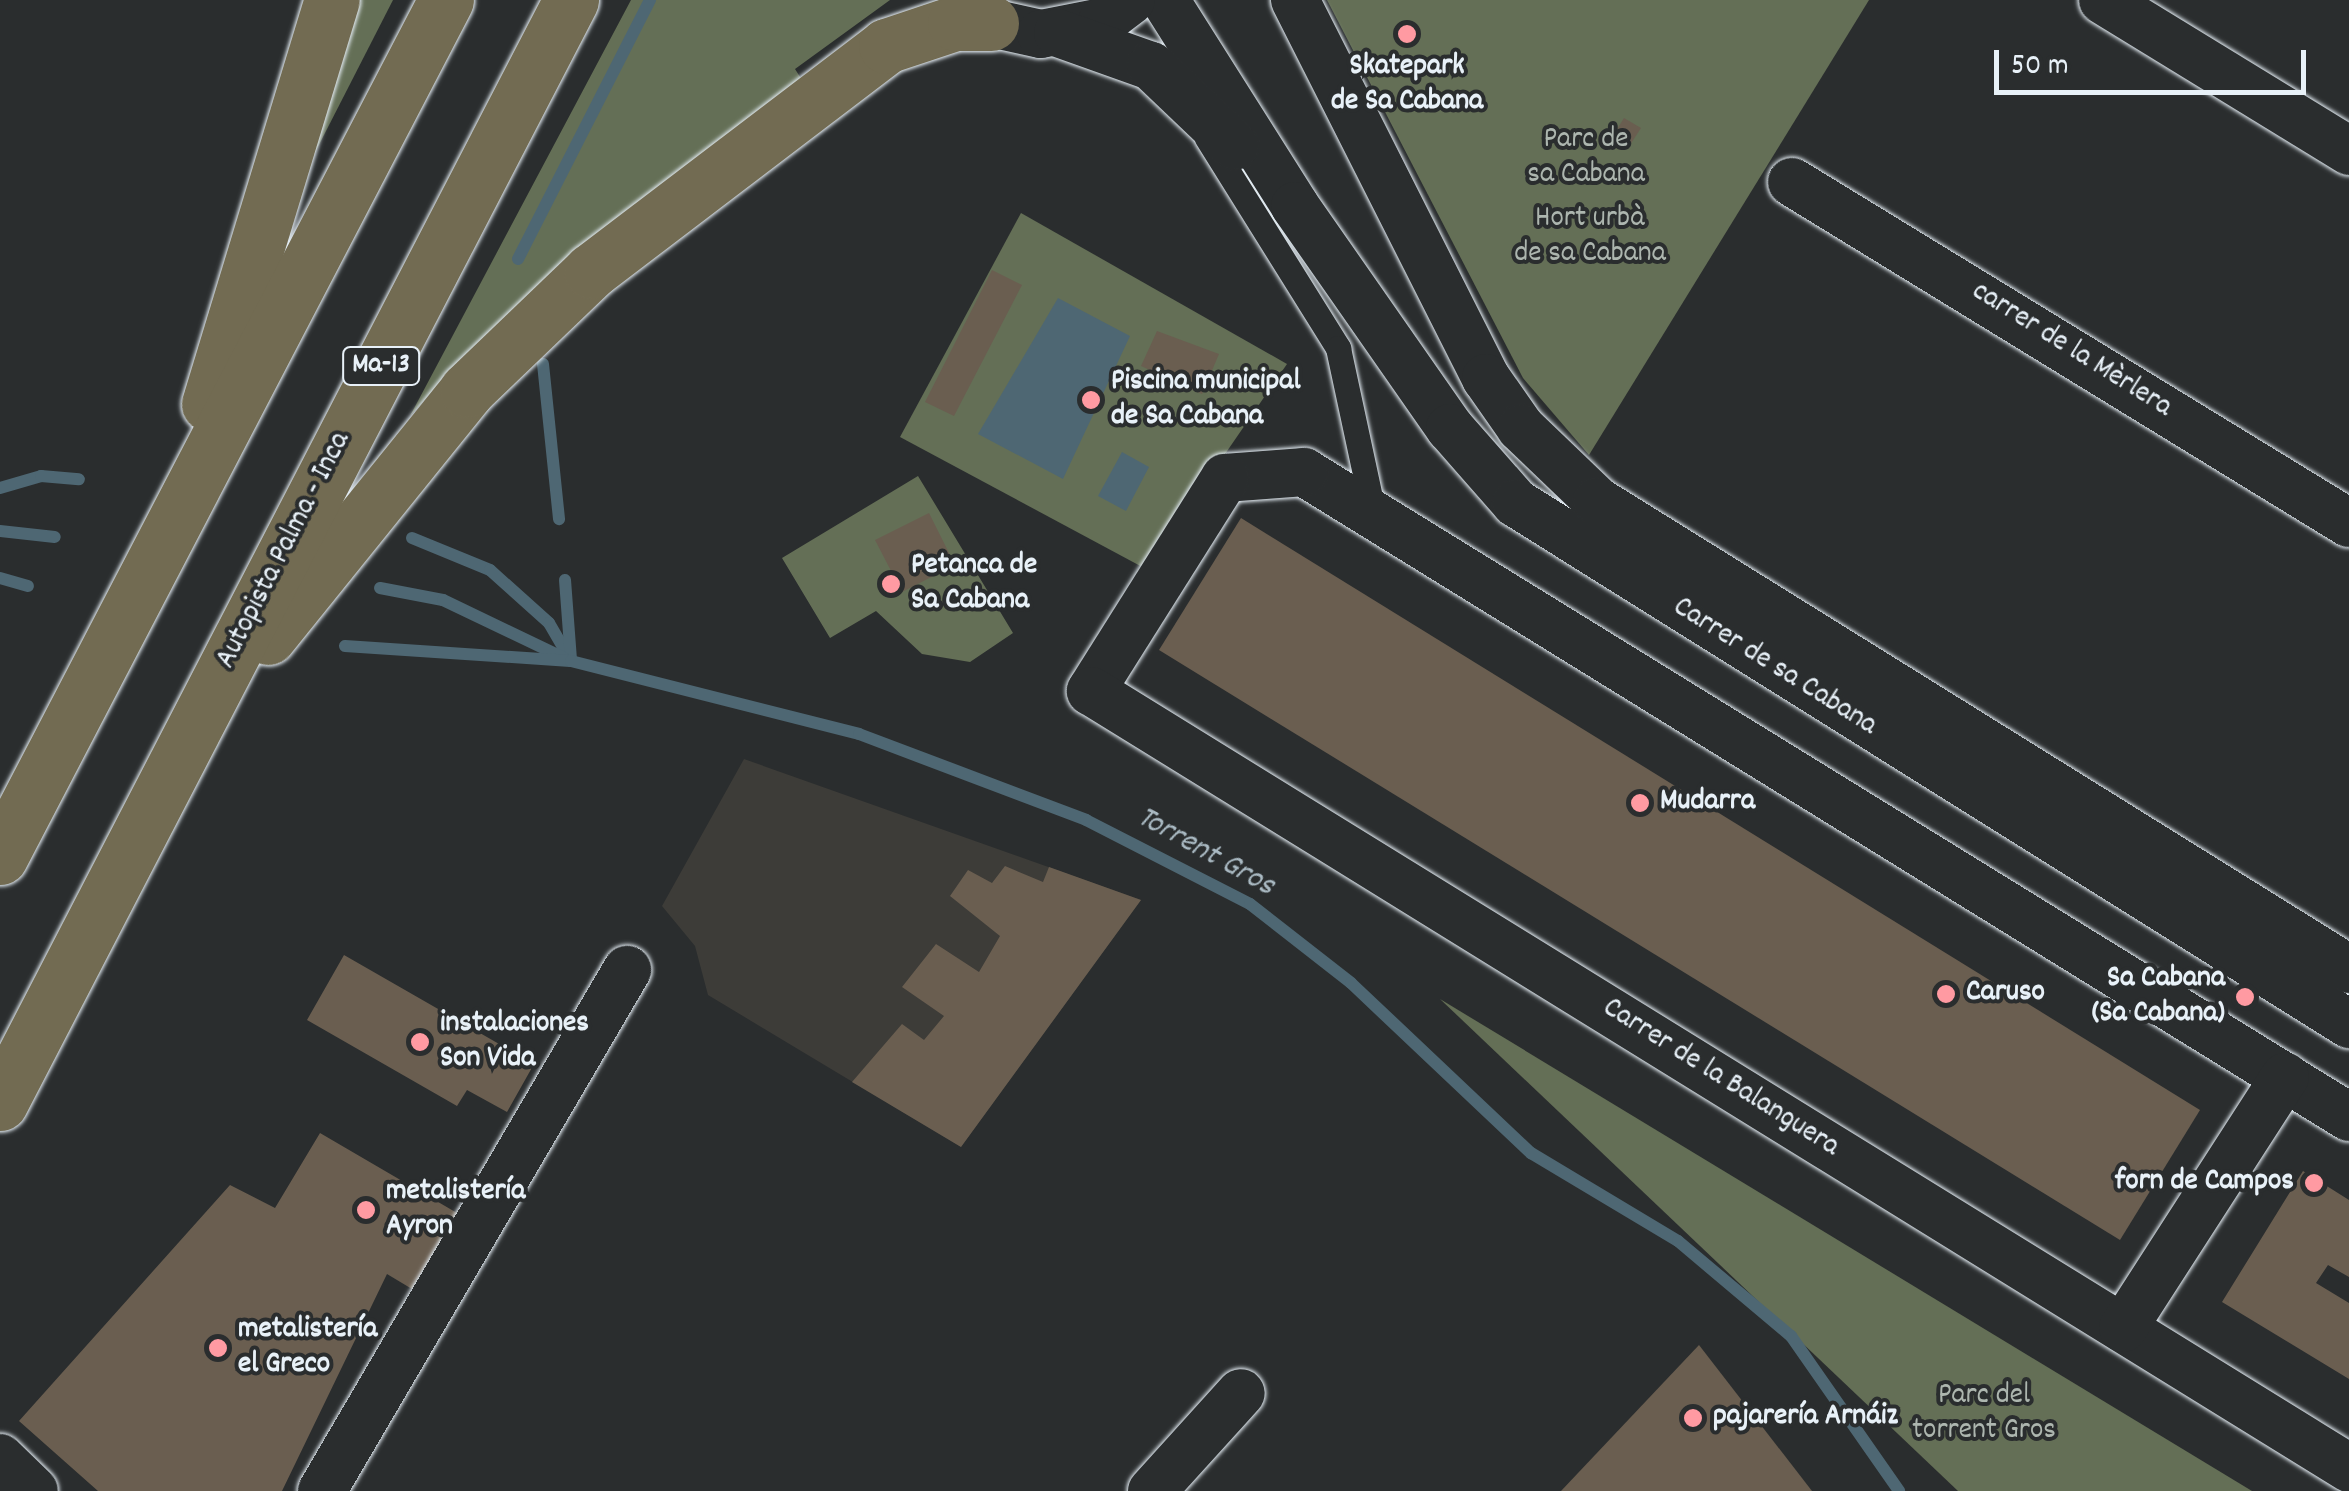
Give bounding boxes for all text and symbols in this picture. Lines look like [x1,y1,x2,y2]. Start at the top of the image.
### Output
marker: Skatepark de Sa Cabana [1396,23,1418,45]
scale bar [1999,30,2312,92]
text: 50 m [2011,46,2069,89]
place label: Skatepark de Sa Cabana [1331,50,1483,120]
park label: Parc de sa Cabana [1527,123,1645,194]
park label: Hort urbà de sa Cabana [1514,202,1666,272]
street label: carrer de la Mèrlera [1964,275,2178,427]
road number: Ma-13 [341,343,421,389]
place label: Piscina municipal de Sa Cabana [1111,365,1301,436]
marker: Piscina municipal de Sa Cabana [1080,389,1102,411]
street label: Autopista Palma - Inca [210,427,360,675]
place label: Petanca de Sa Cabana [911,549,1037,620]
marker: Petanca de Sa Cabana [880,573,902,595]
street label: Carrer de sa Cabana [1665,591,1883,745]
place label: Mudarra [1660,785,1755,821]
marker: Mudarra [1629,792,1651,814]
water label: Torrent Gros [1129,799,1281,907]
place label: Sa Cabana (Sa Cabana) [2092,962,2225,1032]
place label: Caruso [1966,976,2045,1012]
marker: Caruso [1935,983,1957,1005]
marker: Sa Cabana (Sa Cabana) [2234,986,2256,1008]
street label: Carrer de la Balanguera [1595,992,1845,1166]
place label: instalaciones Son Vida [440,1007,589,1078]
marker: instalaciones Son Vida [409,1031,431,1053]
place label: forn de Campos [2115,1165,2294,1201]
marker: forn de Campos [2303,1172,2325,1194]
place label: metalistería Ayron [386,1175,525,1246]
marker: metalistería Ayron [355,1199,377,1221]
place label: metalistería el Greco [238,1313,377,1384]
marker: metalistería el Greco [207,1337,229,1359]
park label: Parc del torrent Gros [1912,1379,2056,1450]
place label: pajarería Arnáiz [1713,1400,1898,1436]
marker: pajarería Arnáiz [1682,1407,1704,1429]

